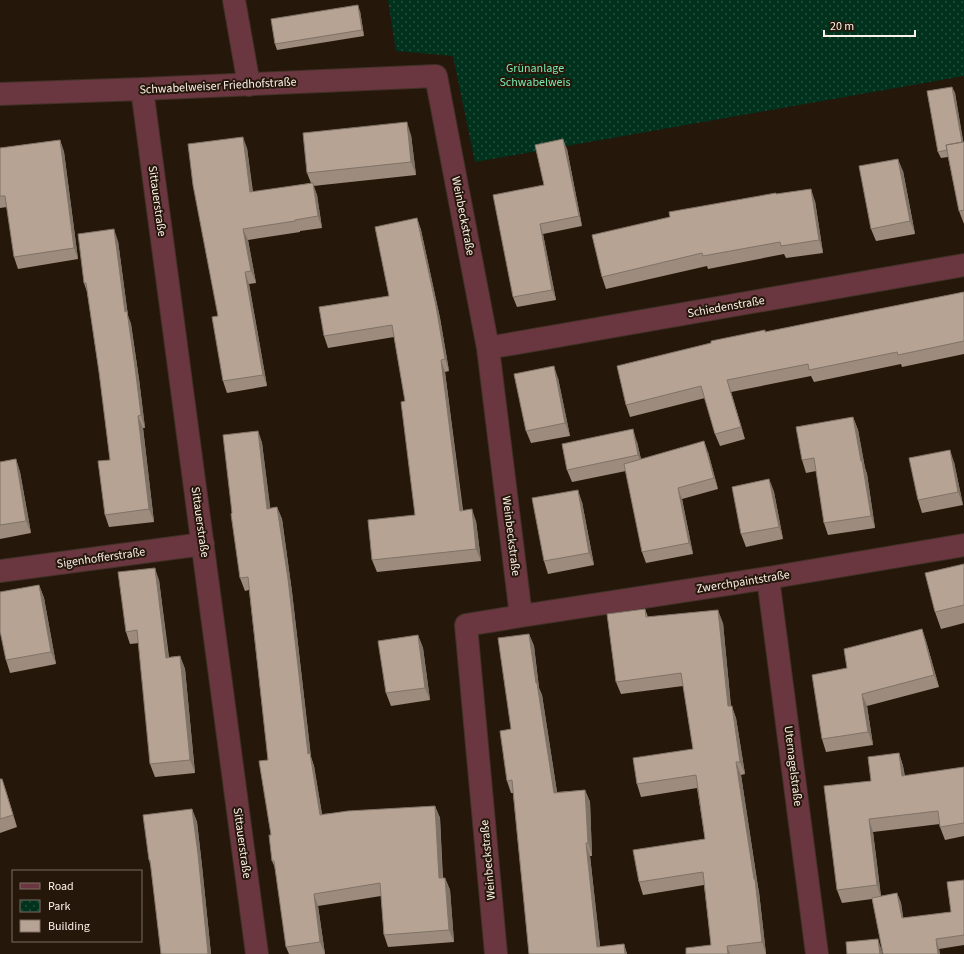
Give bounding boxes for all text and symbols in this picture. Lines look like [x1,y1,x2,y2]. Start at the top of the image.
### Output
scale bar [824,12,915,38]
text: 20 m [830,18,854,35]
park label: Grünanlage Schwabelweis [499,60,571,91]
street label: Schwabelweiser Friedhofstraße [139,73,297,99]
street label: Sittauerstraße [144,165,170,238]
street label: Weinbeckstraße [447,175,479,257]
street label: Schiedenstraße [686,292,766,322]
street label: Sittauerstraße [187,486,213,559]
street label: Weinbeckstraße [498,495,524,577]
street label: Sigenhofferstraße [56,543,146,573]
street label: Zwerchpaintstraße [695,566,791,598]
street label: Uternagelstraße [780,725,806,807]
street label: Sittauerstraße [229,807,255,880]
street label: Weinbeckstraße [476,819,500,901]
legend [12,870,142,942]
text: Road [48,878,74,895]
text: Park [48,898,70,915]
text: Building [48,918,90,935]

